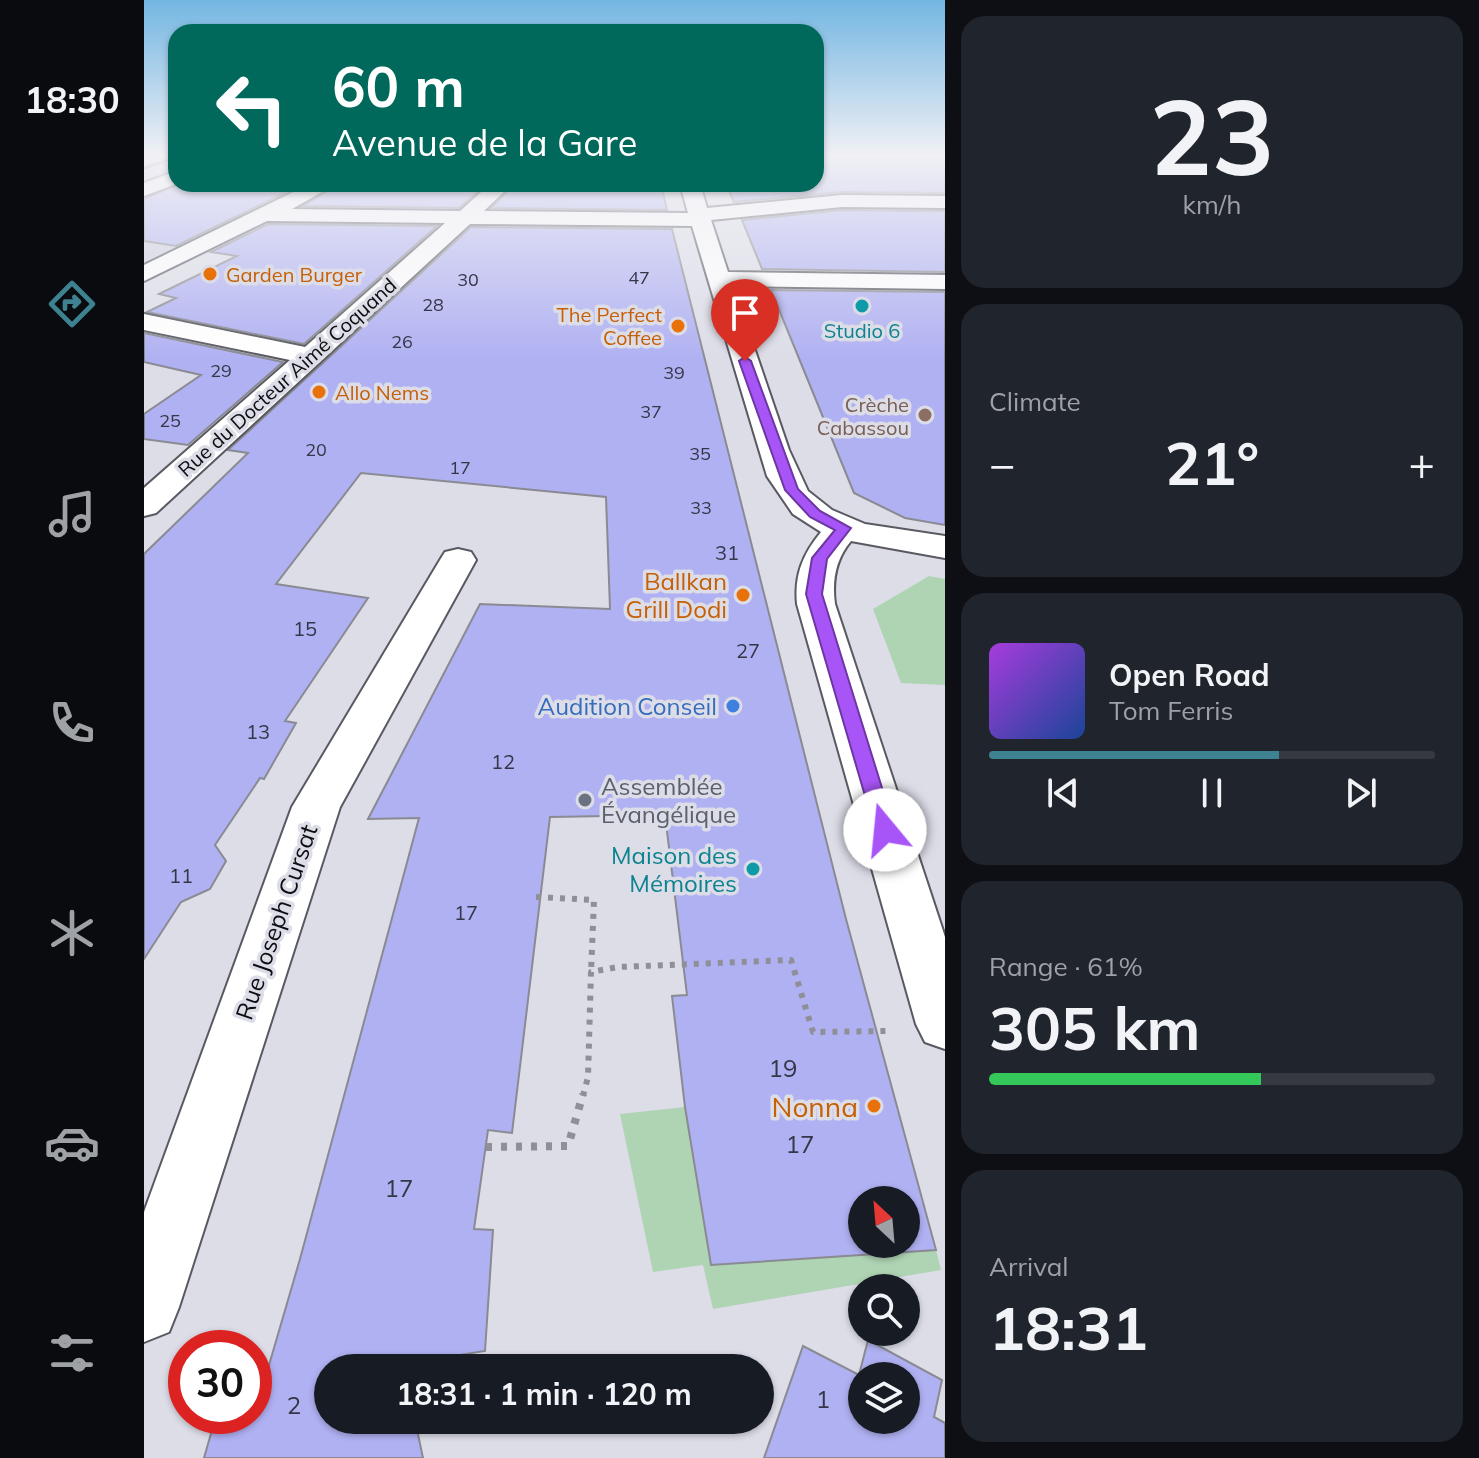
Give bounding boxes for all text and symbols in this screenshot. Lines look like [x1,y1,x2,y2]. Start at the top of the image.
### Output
text: 60 m [332,51,465,121]
icon: left [200,56,304,160]
text: 23 [1150,70,1274,201]
text: 18:30 [24,77,120,122]
text: Avenue de la Gare [332,120,637,165]
text: km/h [1183,188,1241,221]
place label: Garden Burger [226,262,363,287]
marker: Garden Burger [201,265,219,283]
house number: 47 [628,266,650,289]
house number: 30 [457,268,479,291]
street label: Rue du Docteur Aimé Coquand [173,272,401,482]
icon: directions [44,276,100,332]
pin [711,279,779,361]
icon: arrive [723,291,767,335]
house number: 28 [422,293,444,316]
marker: Studio 6 [853,297,871,315]
place label: The Perfect Coffee [557,302,662,350]
marker: The Perfect Coffee [669,317,687,335]
place label: Studio 6 [824,318,900,343]
house number: 26 [391,330,413,353]
house number: 29 [210,359,232,382]
house number: 39 [663,361,685,384]
place label: Allo Nems [335,380,429,405]
marker: Allo Nems [310,383,328,401]
text: Climate [989,385,1081,418]
place label: Crèche Cabassou [817,392,909,440]
house number: 37 [640,400,662,423]
marker: Crèche Cabassou [916,406,934,424]
house number: 25 [159,409,181,432]
text: 21° [1165,425,1259,500]
text: − [989,436,1015,491]
text: + [1409,436,1435,491]
house number: 20 [305,438,327,461]
house number: 35 [689,442,711,465]
house number: 17 [449,456,471,479]
icon: music [44,486,100,542]
house number: 33 [690,496,712,519]
house number: 31 [715,540,739,565]
place label: Ballkan Grill Dodi [626,566,727,624]
marker: Ballkan Grill Dodi [734,586,752,604]
house number: 15 [293,616,317,641]
house number: 27 [736,638,760,663]
text: Open Road [1109,656,1270,694]
place label: Audition Conseil [538,691,717,721]
text: Tom Ferris [1109,694,1233,727]
icon: phone [44,695,100,751]
marker: Audition Conseil [724,697,742,715]
house number: 13 [246,719,270,744]
house number: 12 [491,749,515,774]
place label: Assemblée Évangélique [601,771,736,829]
icon: previous [1041,771,1085,815]
icon: pause [1190,771,1234,815]
icon: next [1339,771,1383,815]
position arrow [843,788,927,872]
marker: Assemblée Évangélique [576,791,594,809]
street label: Rue Joseph Cursat [229,821,323,1023]
place label: Maison des Mémoires [611,840,737,898]
marker: Maison des Mémoires [744,860,762,878]
house number: 11 [169,863,193,888]
house number: 17 [454,900,478,925]
icon: climate [44,905,100,961]
text: Range · 61% [989,950,1143,983]
text: 305 km [989,990,1201,1065]
house number: 19 [769,1053,797,1083]
place label: Nonna [771,1089,858,1124]
marker: Nonna [865,1097,883,1115]
icon: car [44,1115,100,1171]
house number: 17 [786,1129,814,1159]
house number: 17 [385,1173,413,1203]
north arrow [848,1186,920,1258]
map controls [848,1186,920,1434]
text: Arrival [989,1250,1069,1283]
button: search [848,1274,920,1346]
text: 18:31 [989,1290,1148,1365]
icon: filters [44,1325,100,1381]
speed limit sign: 30 [168,1330,272,1434]
button: layers [848,1362,920,1434]
text: 18:31 · 1 min · 120 m [396,1375,692,1413]
house number: 1 [816,1384,830,1414]
house number: 2 [287,1390,301,1420]

